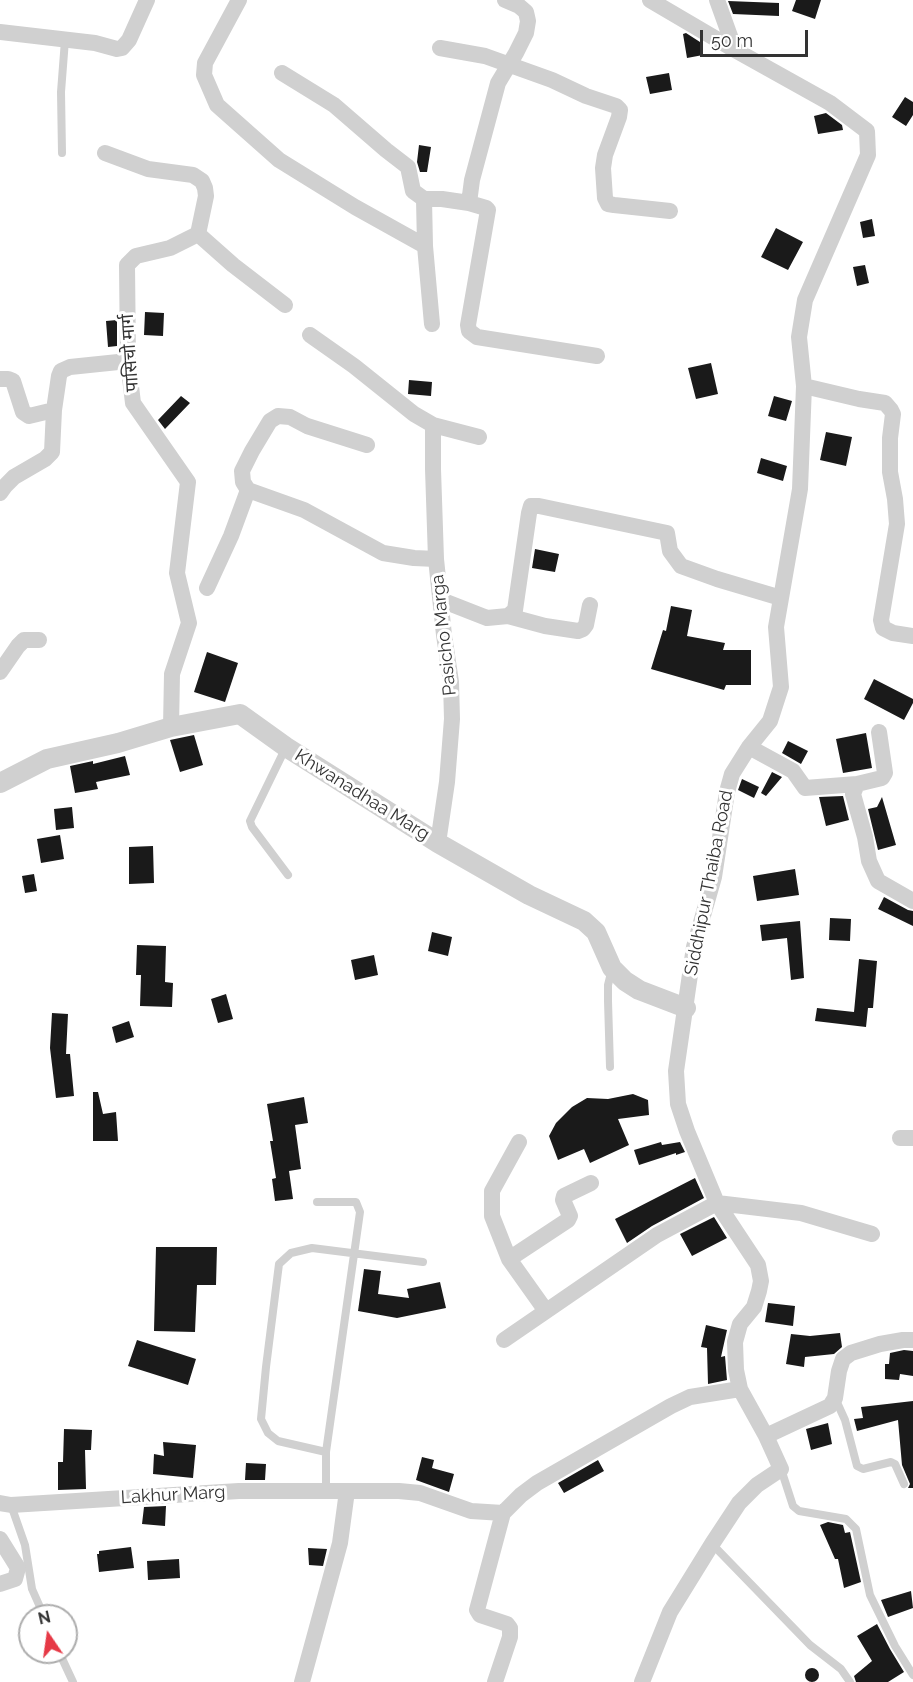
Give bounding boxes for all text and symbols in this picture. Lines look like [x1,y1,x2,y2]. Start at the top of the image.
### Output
scale bar [703,18,811,56]
text: 50 m [711,30,753,51]
street label: पासिचो मार्ग [117,313,143,393]
street label: Pasicho Marga [427,573,461,697]
street label: Khwanadhaa Marg [291,745,433,845]
street label: Siddhipur Thaiba Road [680,789,738,977]
street label: Lakhur Marg [120,1481,226,1509]
north arrow [18,1604,78,1664]
text: N [36,1607,52,1629]

